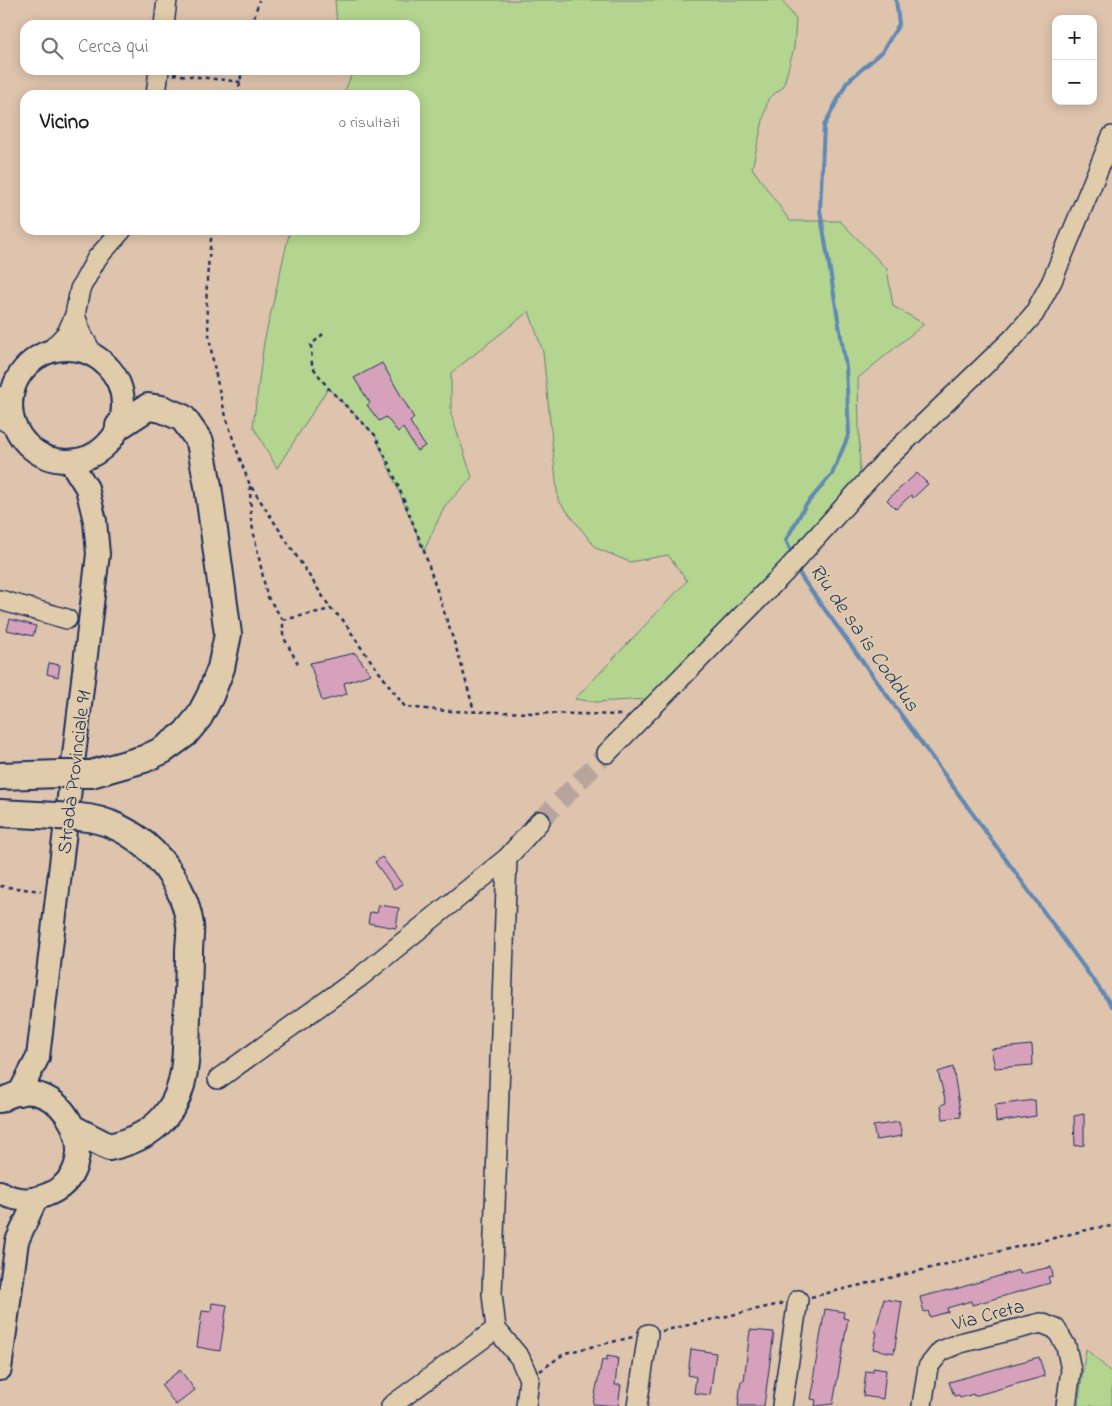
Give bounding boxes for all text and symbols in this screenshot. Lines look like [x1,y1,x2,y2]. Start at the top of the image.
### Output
map controls [1052,15,1097,105]
button: + [1052,15,1097,60]
search box [20,20,420,75]
icon: search [38,34,66,62]
text: Cerca qui [78,34,148,61]
button: − [1052,60,1097,105]
text: Vicino [40,108,89,138]
text: 0 risultati [339,111,400,135]
water label: Riu de sa is Coddus [801,558,926,719]
street label: Strada Provinciale 91 [51,689,100,856]
street label: Via Creta [948,1293,1028,1340]

